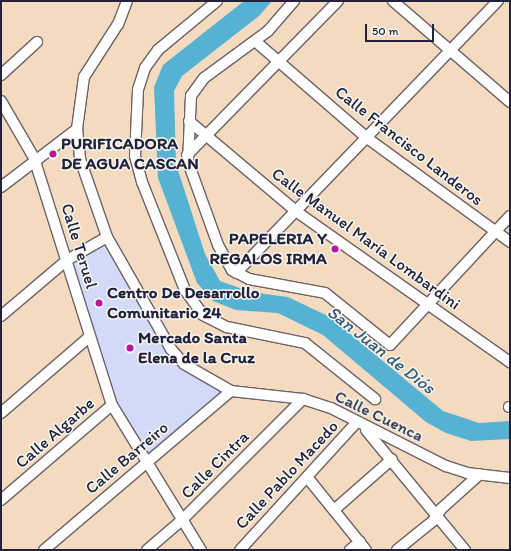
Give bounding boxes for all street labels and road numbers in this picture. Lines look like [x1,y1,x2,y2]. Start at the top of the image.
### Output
street label: Calle Francisco Landeros [331,82,487,210]
street label: Calle Manuel María Lombardini [268,164,464,314]
street label: Calle Teruel [57,202,101,290]
street label: Calle Cuenca [332,386,426,446]
street label: Calle Algarbe [11,393,99,473]
street label: Calle Pablo Macedo [231,416,343,534]
street label: Calle Barreiro [81,417,173,499]
street label: Calle Cintra [177,427,253,503]

